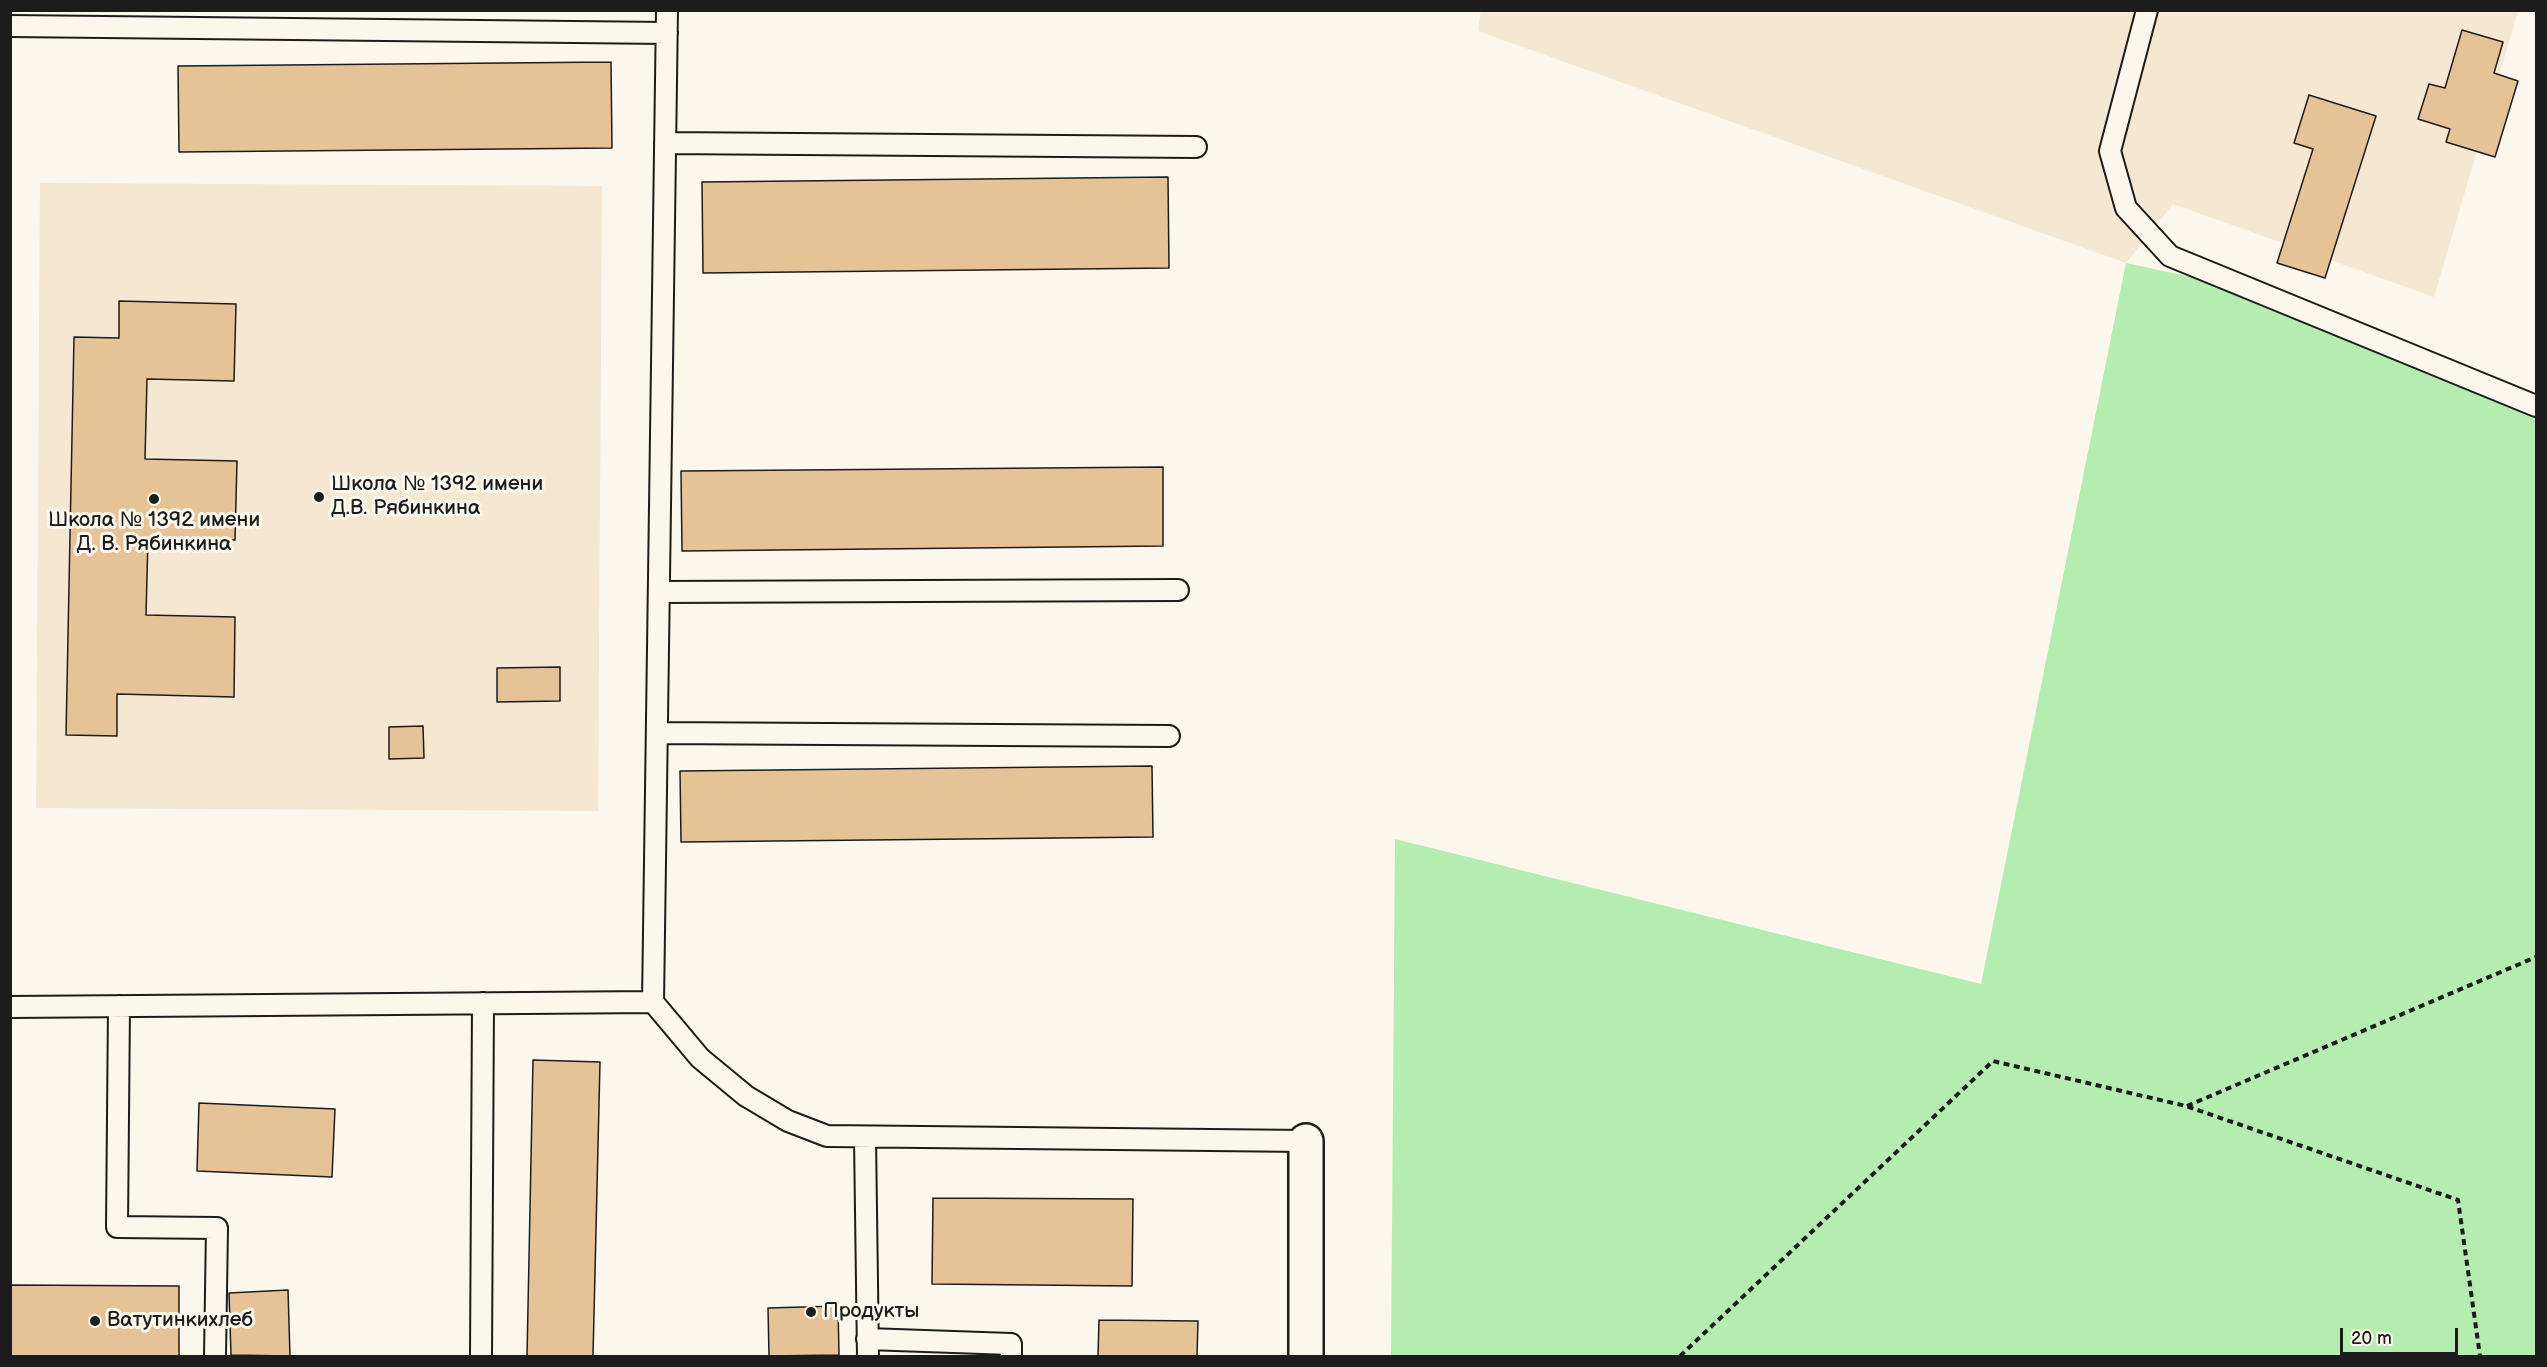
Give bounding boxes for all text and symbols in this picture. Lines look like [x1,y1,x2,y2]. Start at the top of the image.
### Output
place label: Школа № 1392 имени Д.В. Рябинкина [331,472,543,522]
marker: Школа № 1392 имени Д.В. Рябинкина [312,490,326,504]
marker: Школа № 1392 имени Д. В. Рябинкина [147,492,161,506]
place label: Школа № 1392 имени Д. В. Рябинкина [48,508,260,558]
place label: Продукты [823,1299,919,1325]
marker: Продукты [804,1305,818,1319]
place label: Ватутинкихлеб [107,1308,253,1334]
marker: Ватутинкихлеб [88,1314,102,1328]
scale bar [2343,1316,2462,1354]
text: 20 m [2351,1328,2392,1349]

